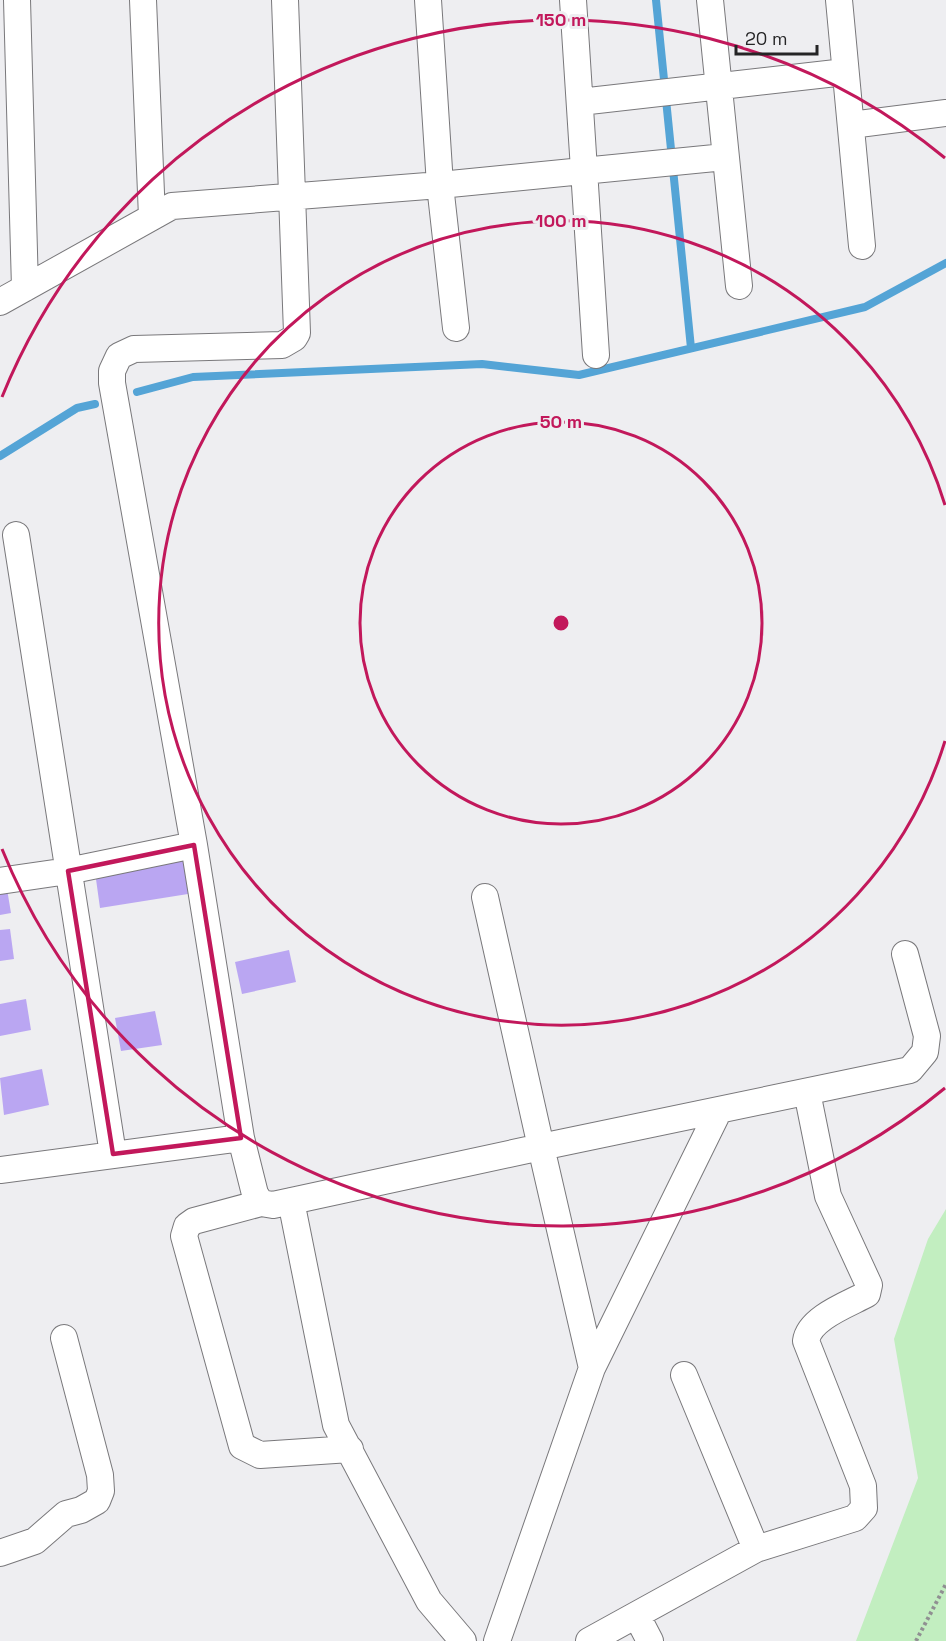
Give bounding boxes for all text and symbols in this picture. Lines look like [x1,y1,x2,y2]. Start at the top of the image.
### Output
text: 150 m [536,8,586,31]
scale bar [736,18,817,56]
text: 20 m [745,27,788,50]
text: 100 m [535,209,587,232]
text: 50 m [540,410,582,433]
centre of rings [551,613,571,633]

